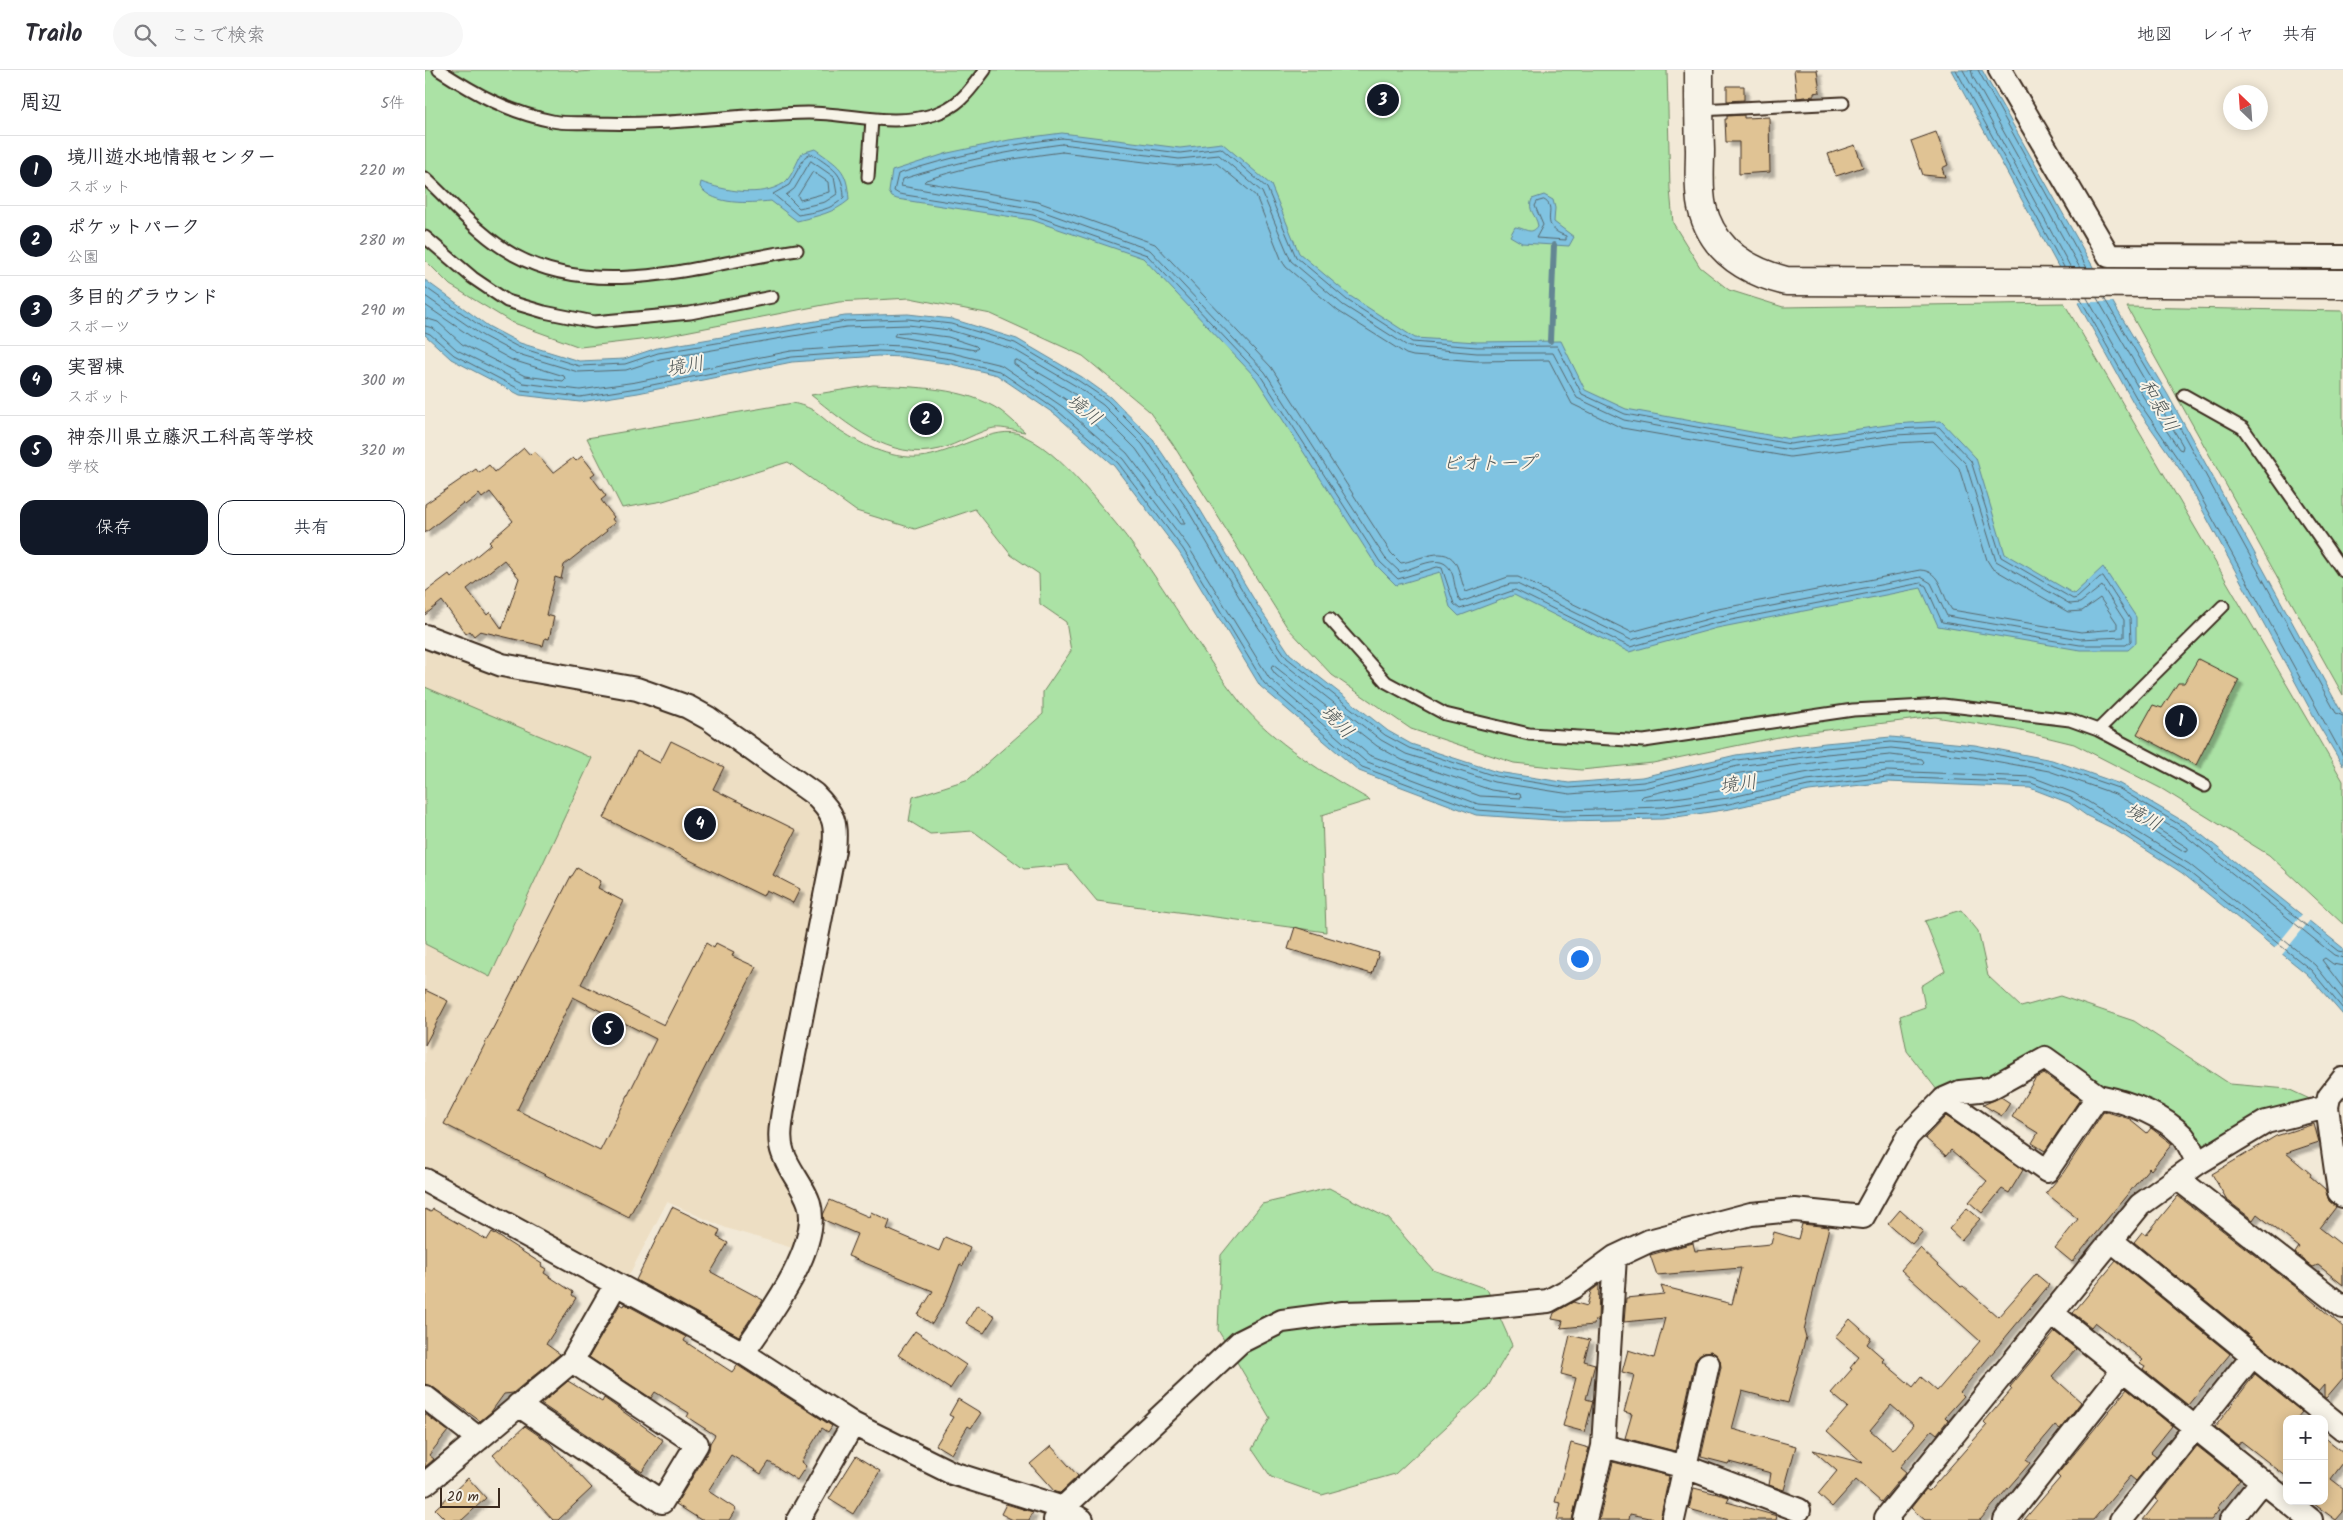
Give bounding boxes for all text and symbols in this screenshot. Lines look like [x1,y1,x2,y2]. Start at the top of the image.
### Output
search box [113,12,463,57]
text: Trailo [25,15,83,54]
icon: search [131,21,159,49]
text: ここで検索 [171,21,266,51]
text: 地図 [2137,21,2173,50]
text: レイヤ [2201,21,2254,50]
text: 共有 [2282,21,2318,50]
pin: 3 [1367,81,1399,119]
north arrow [2223,85,2268,130]
text: 周辺 [20,87,62,120]
text: 5件 [380,91,405,116]
text: 境川遊水地情報センター [67,143,276,173]
text: 1 [34,158,38,183]
text: 220 m [359,158,405,183]
text: スポット [67,175,131,200]
text: ポケットパーク [67,213,200,243]
text: 2 [31,228,41,253]
text: 280 m [359,228,405,253]
text: 公園 [67,245,99,270]
text: 多目的グラウンド [67,283,219,313]
text: 3 [32,298,40,323]
text: 290 m [361,298,405,323]
text: スポーツ [67,315,131,340]
water label: 境川 [664,349,707,385]
text: 実習棟 [67,353,124,383]
text: 4 [32,368,40,393]
text: 300 m [361,368,405,393]
water label: 和泉川 [2131,374,2186,438]
text: スポット [67,385,131,410]
water label: 境川 [1060,387,1108,434]
pin: 2 [910,400,942,438]
text: 神奈川県立藤沢工科高等学校 [67,423,314,453]
text: 5 [32,438,40,463]
text: 320 m [359,438,405,463]
water label: ビオトープ [1442,449,1540,479]
text: 学校 [67,455,99,480]
button: 保存 [20,500,208,555]
button: 共有 [218,500,405,555]
water label: 境川 [1313,698,1361,746]
pin: 1 [2165,702,2197,740]
water label: 境川 [1717,767,1759,802]
water label: 境川 [2119,795,2167,840]
pin: 4 [684,805,716,843]
your location [1567,946,1593,972]
pin: 5 [592,1010,624,1048]
map controls [2283,1415,2328,1505]
button: + [2283,1415,2328,1460]
button: − [2283,1460,2328,1505]
scale bar [440,1485,500,1508]
text: 20 m [447,1486,479,1508]

